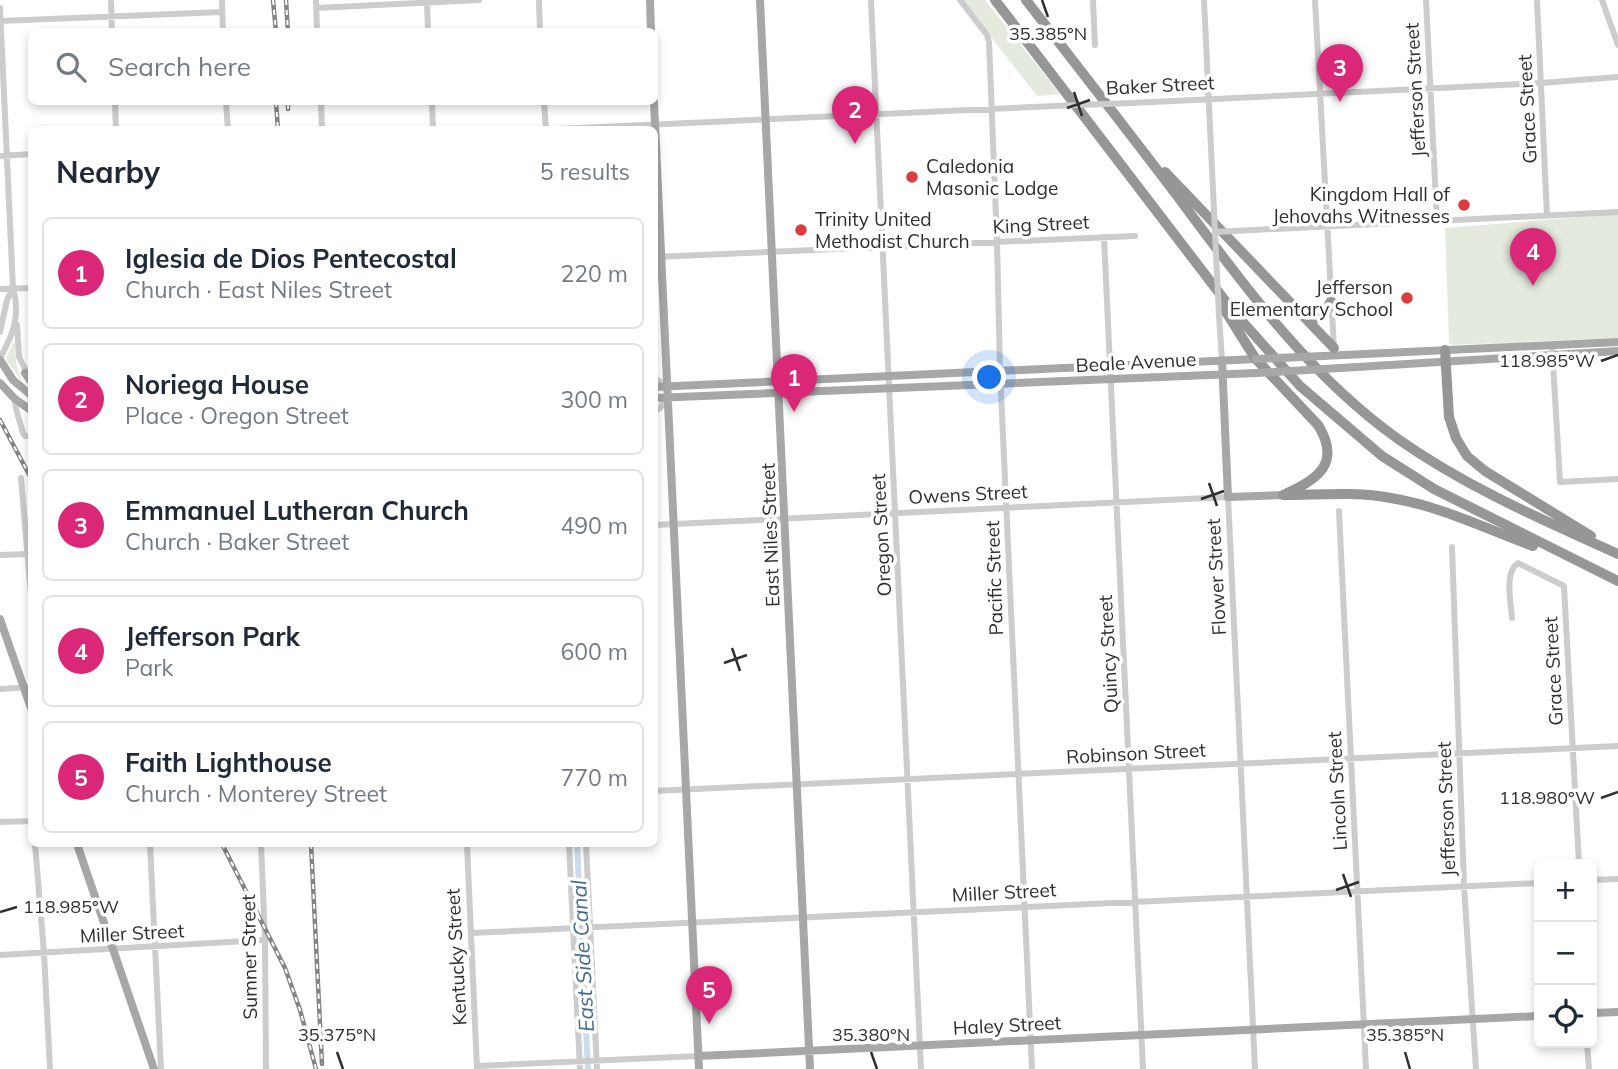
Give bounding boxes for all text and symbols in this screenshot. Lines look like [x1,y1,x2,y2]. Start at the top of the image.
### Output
text: 35.385°N [1009,22,1087,45]
street label: Jefferson Street [1399,22,1431,158]
search box [28,28,658,105]
pin: 3 [1317,44,1363,102]
icon: search [52,48,90,86]
text: Search here [108,50,251,83]
street label: Grace Street [1512,54,1542,164]
street label: Baker Street [1105,70,1215,100]
pin: 2 [832,86,878,144]
text: Nearby [56,153,160,191]
place label: Caledonia Masonic Lodge [926,154,1058,200]
text: 5 results [540,157,630,186]
marker: Caledonia Masonic Lodge [904,169,920,185]
place label: Kingdom Hall of Jehovahs Witnesses [1272,182,1451,228]
marker: Kingdom Hall of Jehovahs Witnesses [1456,197,1472,213]
place label: Trinity United Methodist Church [815,207,970,253]
street label: King Street [992,209,1090,239]
marker: Trinity United Methodist Church [793,222,809,238]
pin: 4 [1510,228,1556,286]
text: Iglesia de Dios Pentecostal [125,242,457,275]
text: 1 [74,259,88,288]
text: 220 m [560,259,628,288]
text: Church · East Niles Street [125,275,392,304]
place label: Jefferson Elementary School [1230,275,1393,321]
marker: Jefferson Elementary School [1399,290,1415,306]
street label: Beale Avenue [1075,347,1197,377]
text: 118.985°W [1499,349,1595,372]
pin: 1 [771,354,817,412]
your location [972,360,1006,394]
text: Noriega House [125,368,309,401]
text: 2 [74,385,88,414]
text: 300 m [560,385,628,414]
text: Place · Oregon Street [125,401,349,430]
street label: East Niles Street [755,462,785,607]
street label: Oregon Street [866,473,896,597]
street label: Owens Street [908,479,1029,509]
text: Emmanuel Lutheran Church [125,494,469,527]
text: 3 [74,511,88,540]
text: 490 m [560,511,628,540]
street label: Flower Street [1201,518,1231,636]
street label: Pacific Street [980,520,1008,636]
text: Church · Baker Street [125,527,349,556]
street label: Quincy Street [1093,594,1123,714]
street label: Grace Street [1538,616,1568,726]
text: Jefferson Park [125,620,300,653]
text: 4 [74,637,88,666]
text: 600 m [560,637,628,666]
text: Park [125,653,173,682]
street label: Lincoln Street [1322,730,1352,851]
street label: Robinson Street [1066,737,1207,769]
street label: Jefferson Street [1432,741,1460,877]
text: Faith Lighthouse [125,746,332,779]
text: 5 [74,763,88,792]
text: 770 m [560,763,628,792]
text: Church · Monterey Street [125,779,387,808]
text: 118.980°W [1499,786,1595,809]
map controls [1534,859,1597,1048]
button: + [1534,859,1597,922]
street label: Miller Street [951,877,1057,907]
water label: East Side Canal [565,879,599,1033]
street label: Kentucky Street [440,887,472,1026]
street label: Sumner Street [236,894,262,1020]
text: 118.985°W [23,895,119,918]
street label: Miller Street [79,918,185,948]
button: − [1534,922,1597,985]
pin: 5 [686,966,732,1024]
button: locate [1534,985,1597,1048]
street label: Haley Street [952,1010,1062,1040]
text: 35.375°N [298,1023,376,1046]
text: 35.380°N [832,1023,910,1046]
text: 35.385°N [1366,1023,1444,1046]

